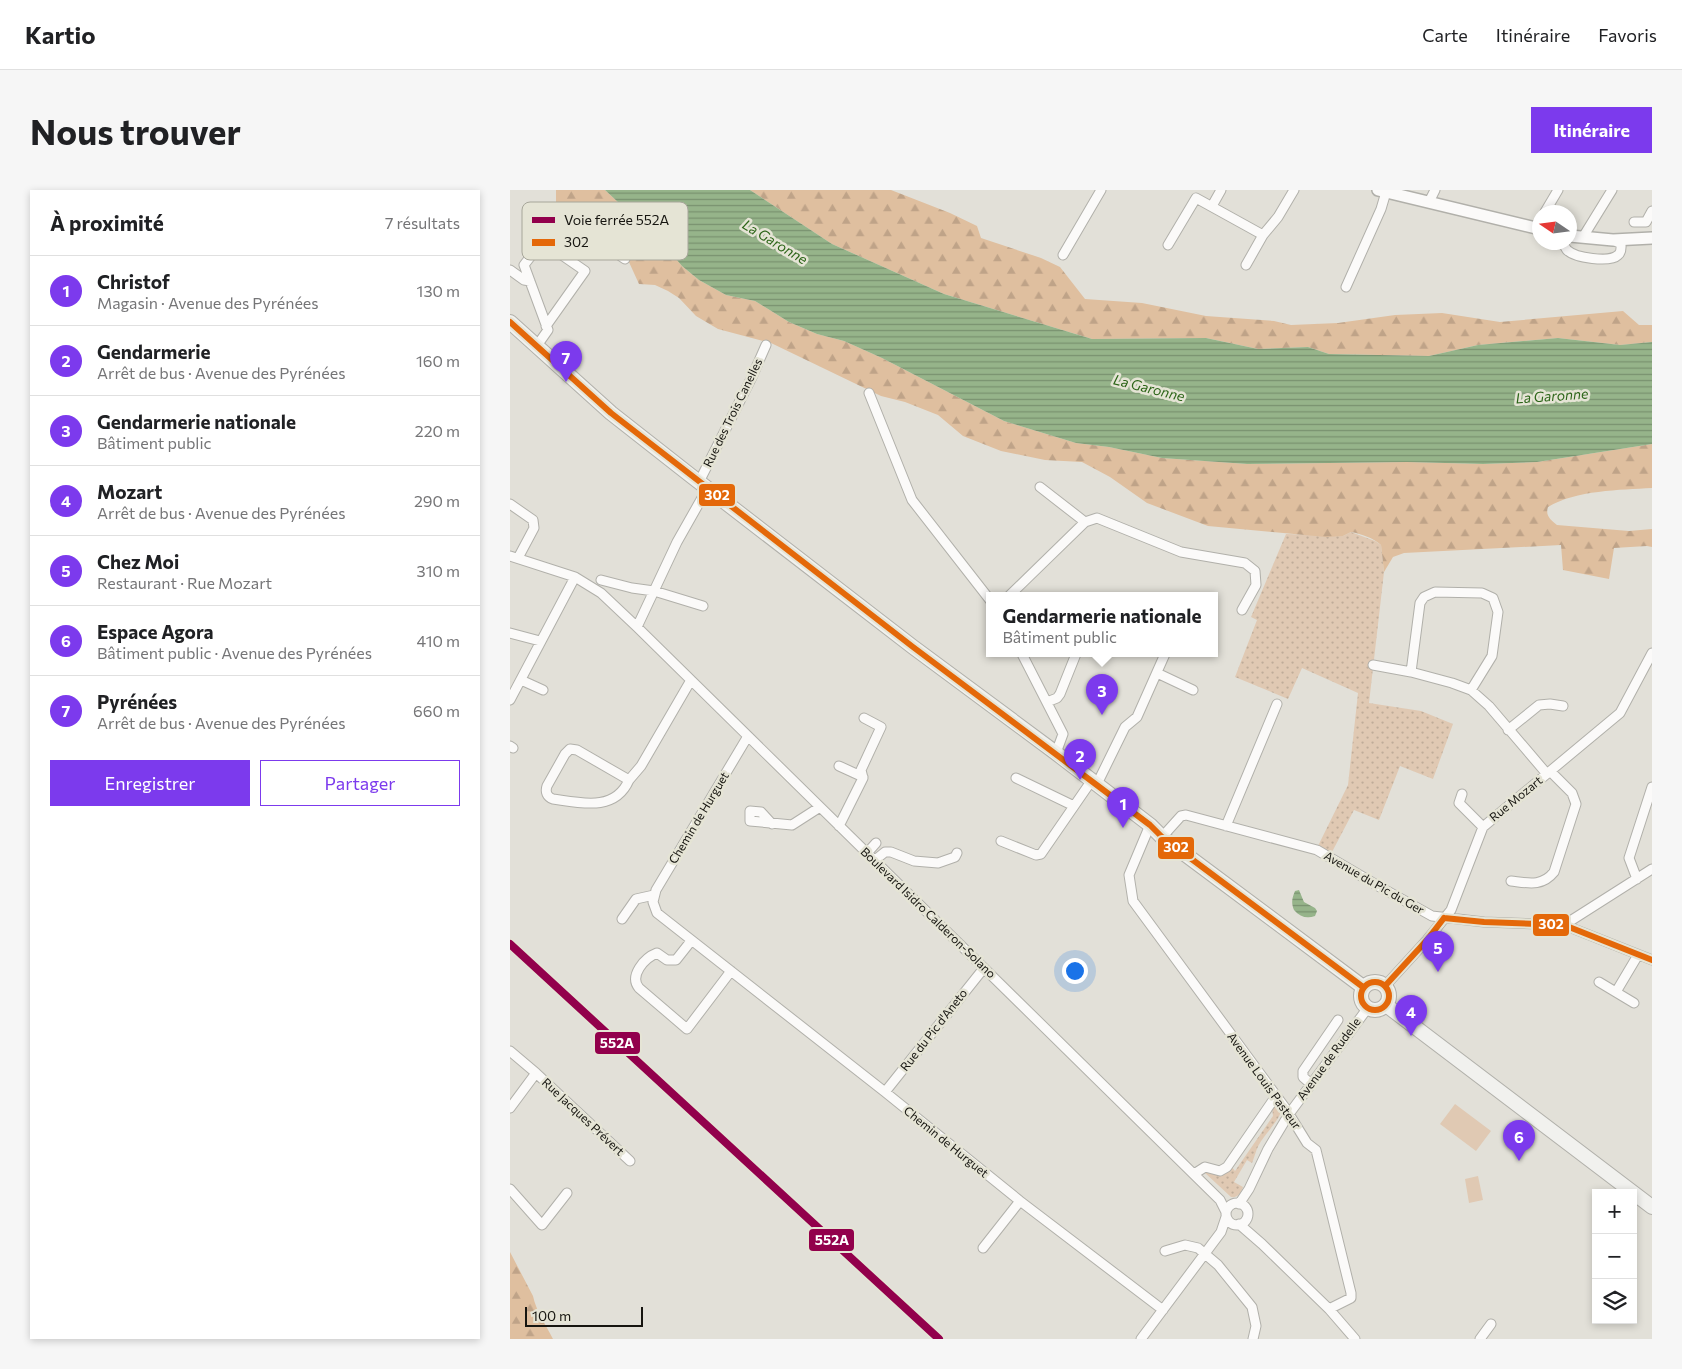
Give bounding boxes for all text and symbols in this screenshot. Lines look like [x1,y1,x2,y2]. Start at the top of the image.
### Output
text: Kartio [25,20,95,49]
text: Carte [1422,24,1468,46]
text: Itinéraire [1496,24,1570,46]
text: Favoris [1598,24,1657,46]
button: Itinéraire [1531,107,1652,153]
text: Nous trouver [30,109,241,152]
legend [522,202,688,260]
north arrow [1532,205,1577,250]
text: À proximité [50,210,164,235]
text: Voie ferrée 552A [564,211,669,228]
text: 7 résultats [385,213,460,232]
water label: La Garonne [740,216,811,268]
text: 302 [564,233,589,250]
text: Christof [97,270,170,293]
text: 1 [62,281,70,300]
text: 130 m [417,281,460,300]
text: Magasin · Avenue des Pyrénées [97,293,319,312]
text: Gendarmerie [97,340,211,363]
pin: 7 [550,341,582,382]
text: 2 [61,351,71,370]
text: 160 m [416,351,460,370]
street label: Rue des Trois Canelles [700,356,765,469]
text: Arrêt de bus · Avenue des Pyrénées [97,363,345,382]
water label: La Garonne [1112,370,1187,405]
water label: La Garonne [1515,384,1589,407]
text: Gendarmerie nationale [97,410,296,433]
text: 3 [61,421,71,440]
text: 220 m [415,421,460,440]
text: Bâtiment public [97,433,211,452]
text: Mozart [97,480,162,503]
line badge: 302 [698,483,736,507]
text: 302 [704,486,730,503]
text: 4 [61,491,71,510]
text: 290 m [414,491,460,510]
text: Arrêt de bus · Avenue des Pyrénées [97,503,345,522]
text: Chez Moi [97,550,179,573]
text: 5 [61,561,71,580]
text: 310 m [417,561,460,580]
text: Restaurant · Rue Mozart [97,573,272,592]
popup [986,592,1218,657]
text: Gendarmerie nationale [1002,604,1202,627]
text: Espace Agora [97,620,214,643]
text: Bâtiment public [1002,627,1117,646]
text: 6 [61,631,71,650]
text: 410 m [417,631,460,650]
text: Bâtiment public · Avenue des Pyrénées [97,643,372,662]
pin: 3 [1086,674,1118,715]
text: Pyrénées [97,690,177,713]
text: 7 [62,701,70,720]
text: 660 m [413,701,460,720]
text: Arrêt de bus · Avenue des Pyrénées [97,713,345,732]
pin: 2 [1064,739,1096,780]
button: Enregistrer [50,760,250,806]
button: Partager [260,760,460,806]
street label: Chemin de Hurguet [665,769,731,866]
street label: Rue Mozart [1486,773,1545,824]
pin: 1 [1107,787,1139,828]
line badge: 302 [1157,836,1195,860]
text: 302 [1163,838,1189,855]
street label: Boulevard Isidro Calderon-Solano [858,844,999,981]
street label: Avenue du Pic du Ger [1322,848,1427,917]
line badge: 302 [1532,913,1570,937]
text: 302 [1538,915,1564,932]
pin: 5 [1422,931,1454,972]
your location [1062,958,1088,984]
street label: Rue du Pic d'Aneto [897,986,970,1073]
pin: 4 [1395,995,1427,1036]
street label: Avenue de Rudelle [1294,1015,1363,1102]
street label: Avenue Louis Pasteur [1225,1029,1305,1132]
line badge: 552A [594,1031,641,1055]
text: 552A [600,1034,634,1051]
street label: Rue Jacques Prévert [539,1075,628,1159]
street label: Chemin de Hurguet [902,1103,992,1180]
pin: 6 [1503,1120,1535,1161]
map controls [1592,1189,1637,1324]
button: + [1592,1189,1637,1234]
line badge: 552A [808,1228,855,1252]
text: 552A [815,1231,849,1248]
button: − [1592,1234,1637,1279]
button: layers [1592,1279,1637,1324]
scale bar [525,1304,642,1327]
text: 100 m [532,1307,571,1324]

